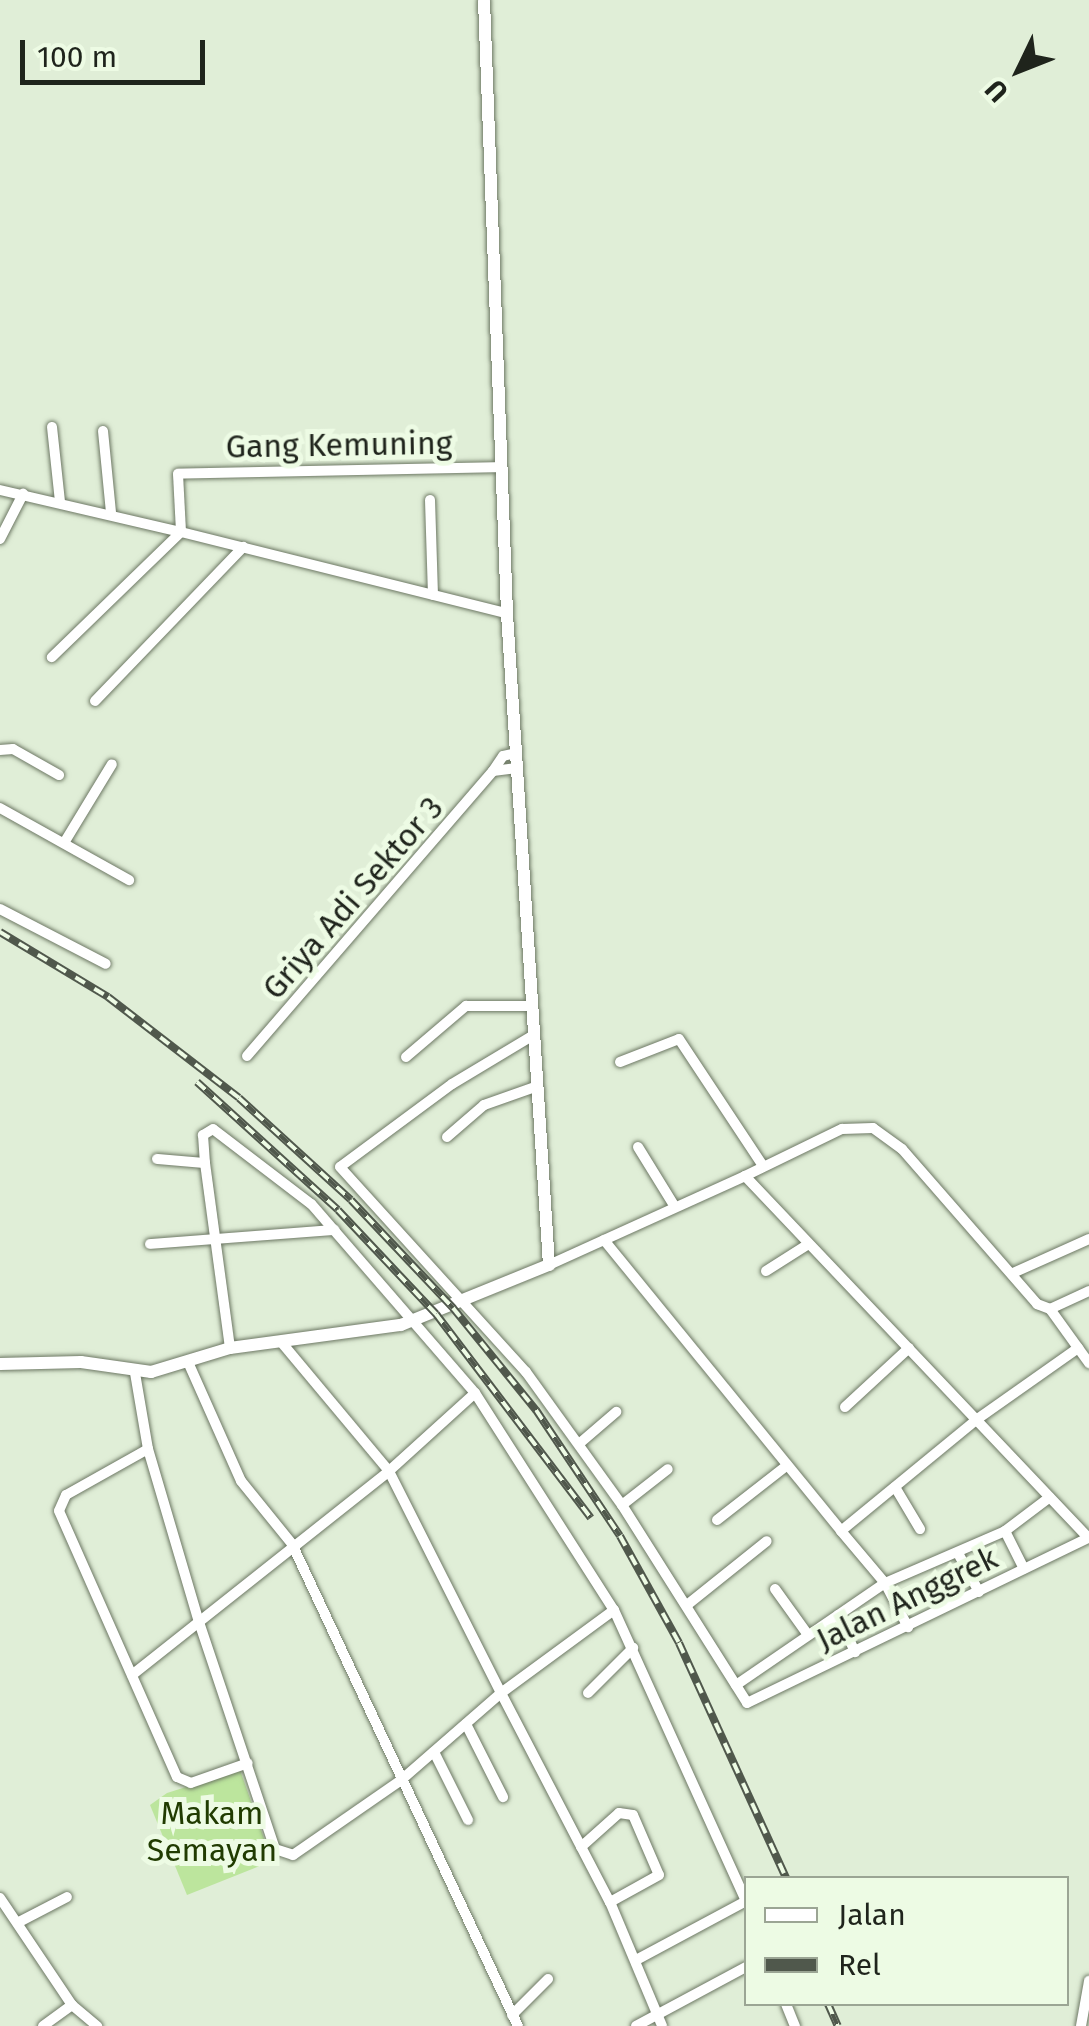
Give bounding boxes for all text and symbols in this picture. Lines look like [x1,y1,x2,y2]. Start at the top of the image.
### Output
scale bar [25,20,210,82]
north arrow [969,20,1069,120]
text: 100 m [37,39,117,75]
text: U [978,73,1015,109]
street label: Gang Kemuning [225,424,453,466]
street label: Griya Adi Sektor 3 [255,789,451,1007]
street label: Jalan Anggrek [810,1539,1004,1659]
park label: Makam Semayan [147,1795,277,1870]
legend [744,1876,1069,2006]
text: Jalan [838,1897,906,1933]
text: Rel [838,1947,881,1983]

